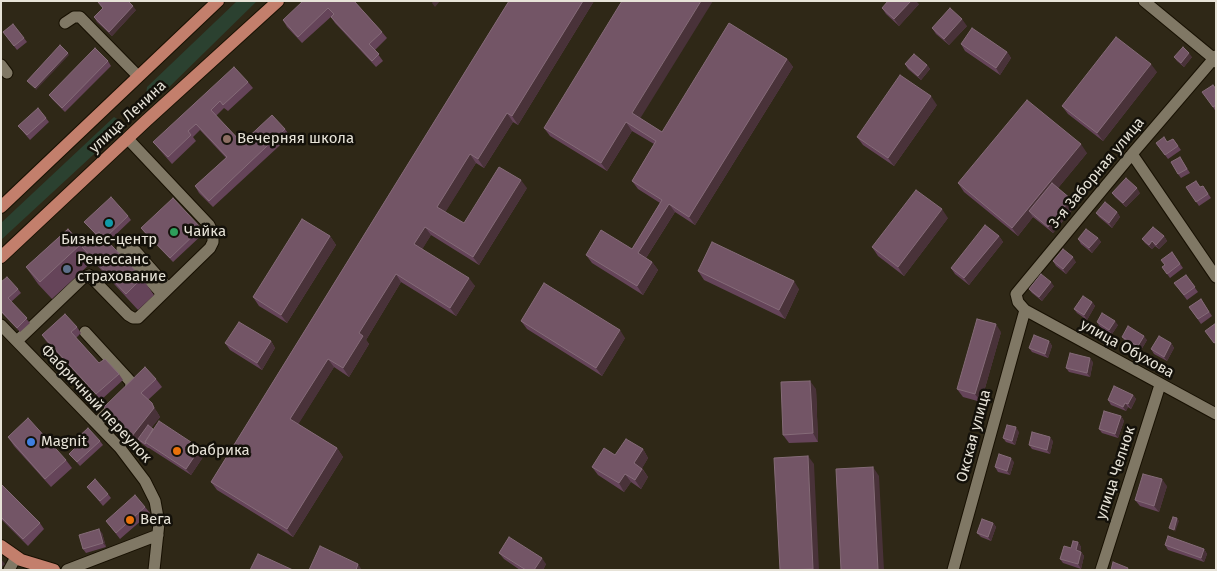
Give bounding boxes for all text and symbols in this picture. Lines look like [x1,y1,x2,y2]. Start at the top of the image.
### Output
street label: улица Ленина [86,77,170,157]
street label: 3-я Заборная улица [1045,114,1149,232]
place label: Вечерняя школа [237,130,354,148]
marker: Вечерняя школа [221,133,233,145]
marker: Бизнес-центр [103,217,115,229]
place label: Чайка [184,223,226,241]
marker: Чайка [168,226,180,238]
place label: Бизнес-центр [61,231,157,249]
place label: Ренессанс страхование [77,251,166,286]
marker: Ренессанс страхование [61,263,73,275]
street label: улица Обухова [1077,316,1177,382]
street label: Фабричный переулок [37,341,155,467]
street label: Окская улица [953,388,995,484]
street label: улица Челнок [1092,424,1140,522]
place label: Magnit [41,433,87,451]
marker: Magnit [25,436,37,448]
place label: Фабрика [187,442,250,460]
marker: Фабрика [171,445,183,457]
place label: Вега [140,511,171,529]
marker: Вега [124,514,136,526]

